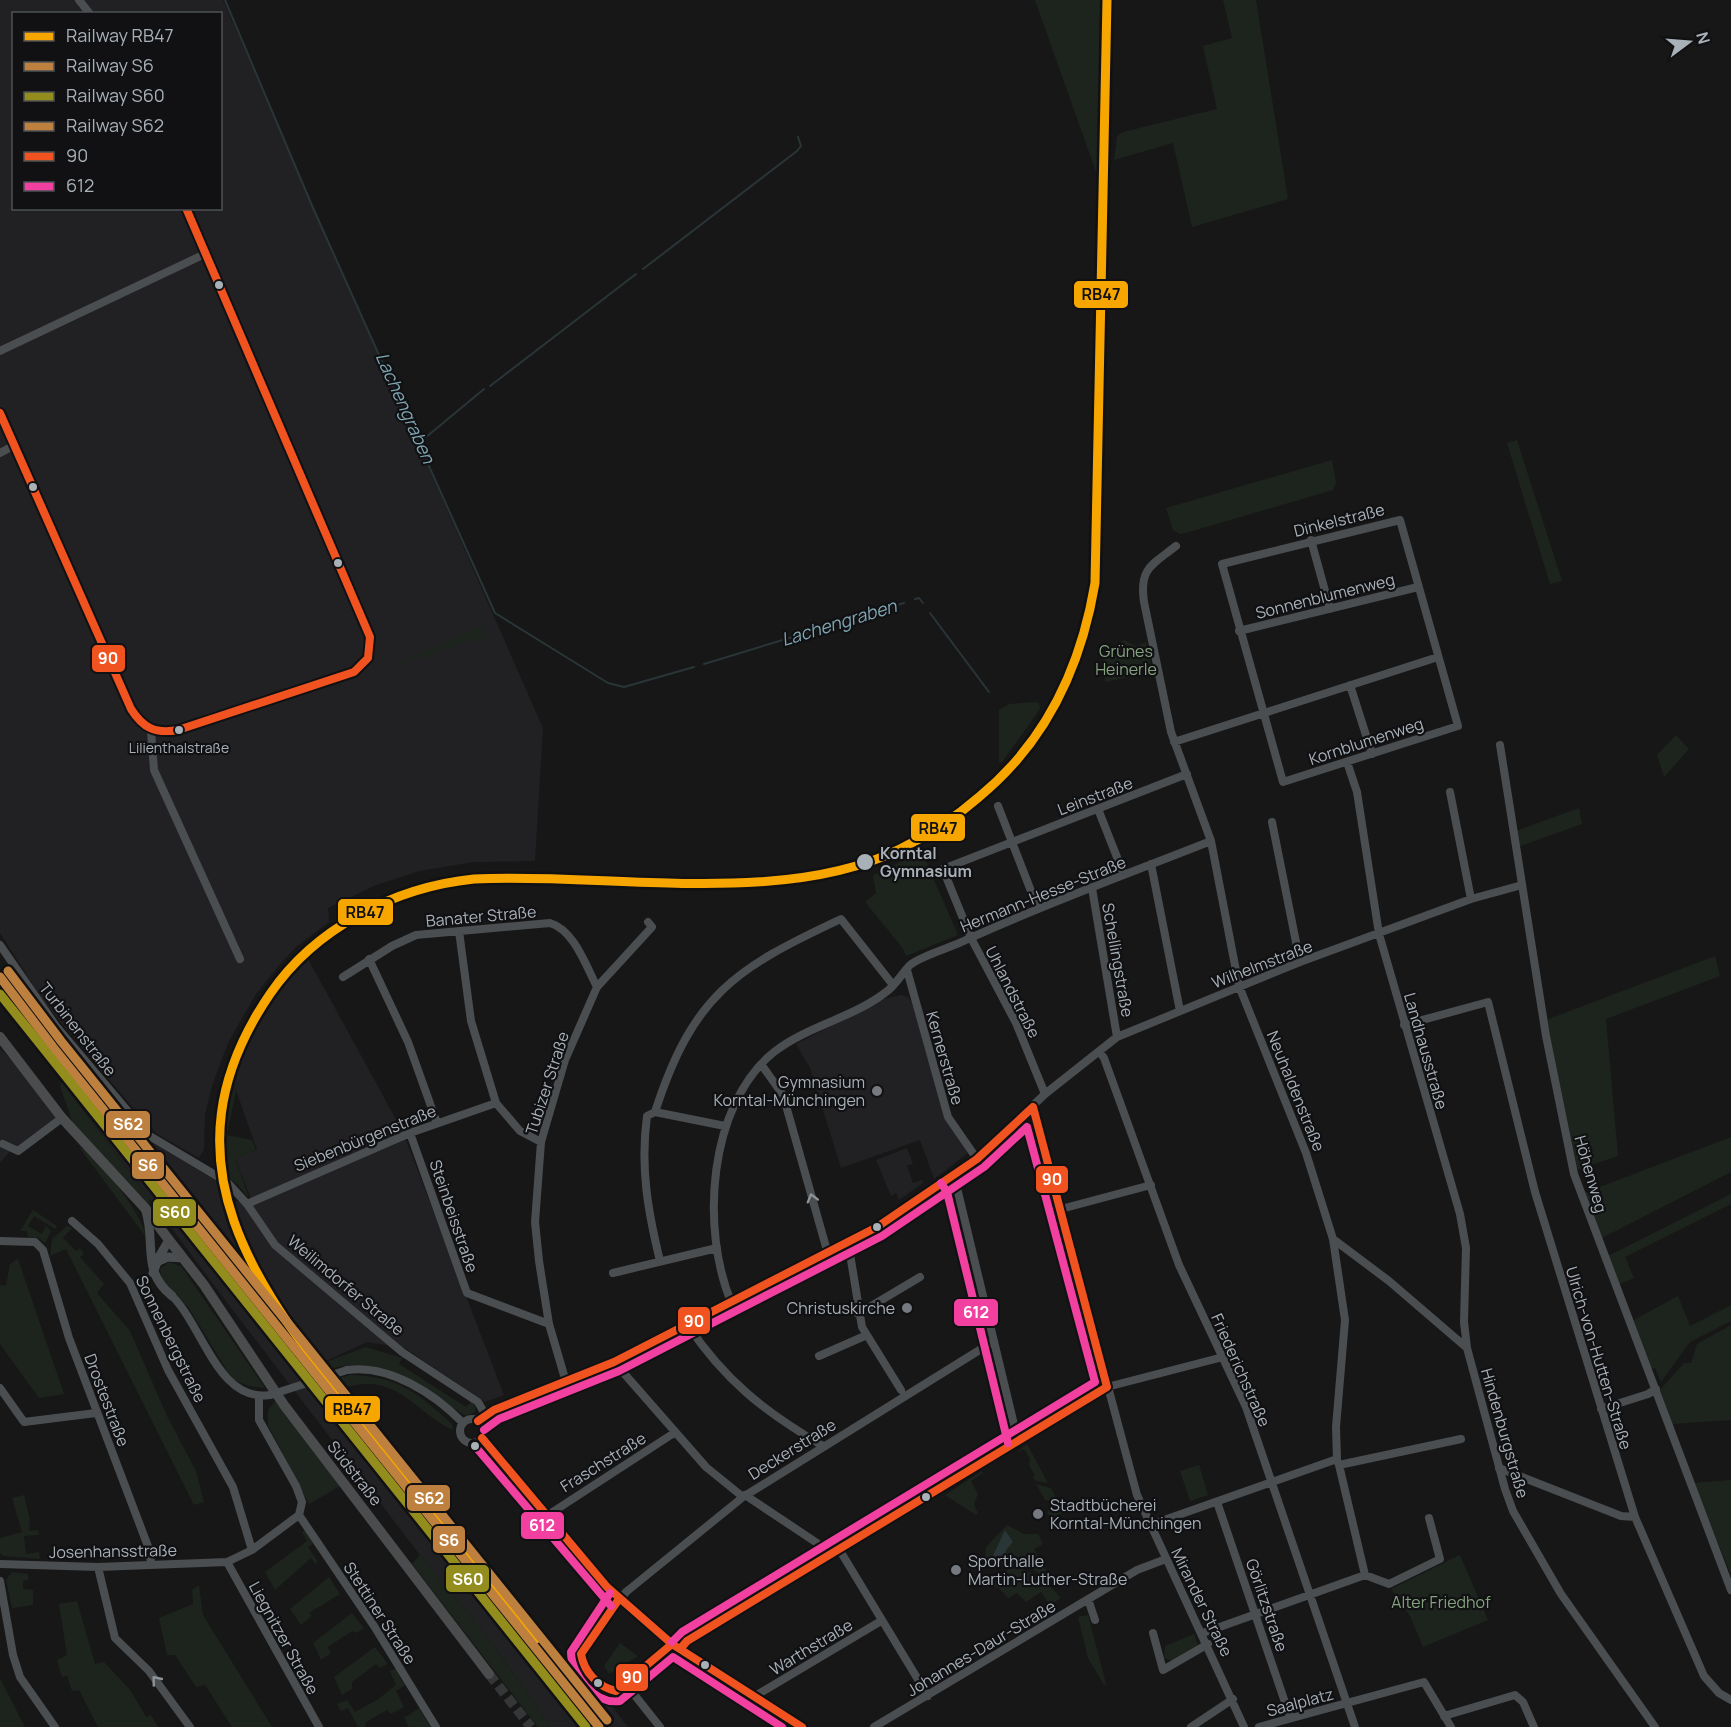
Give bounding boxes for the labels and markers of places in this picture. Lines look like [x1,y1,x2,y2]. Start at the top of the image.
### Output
unlabelled marker [213,279,225,291]
unlabelled marker [27,481,39,493]
unlabelled marker [332,557,344,569]
marker: Lilienthalstraße [173,724,185,736]
place label: Lilienthalstraße [129,738,229,757]
place label: Korntal Gymnasium [880,842,972,882]
marker: Korntal Gymnasium [855,852,875,872]
place label: Gymnasium Korntal-Münchingen [714,1071,865,1111]
marker: Gymnasium Korntal-Münchingen [870,1084,884,1098]
unlabelled marker [871,1221,883,1233]
place label: Christuskirche [787,1297,895,1319]
marker: Christuskirche [900,1301,914,1315]
unlabelled marker [469,1440,481,1452]
unlabelled marker [920,1491,932,1503]
place label: Stadtbücherei Korntal-Münchingen [1050,1494,1201,1534]
marker: Stadtbücherei Korntal-Münchingen [1031,1507,1045,1521]
place label: Sporthalle Martin-Luther-Straße [968,1550,1127,1590]
marker: Sporthalle Martin-Luther-Straße [949,1563,963,1577]
unlabelled marker [699,1659,711,1671]
unlabelled marker [592,1677,604,1689]

